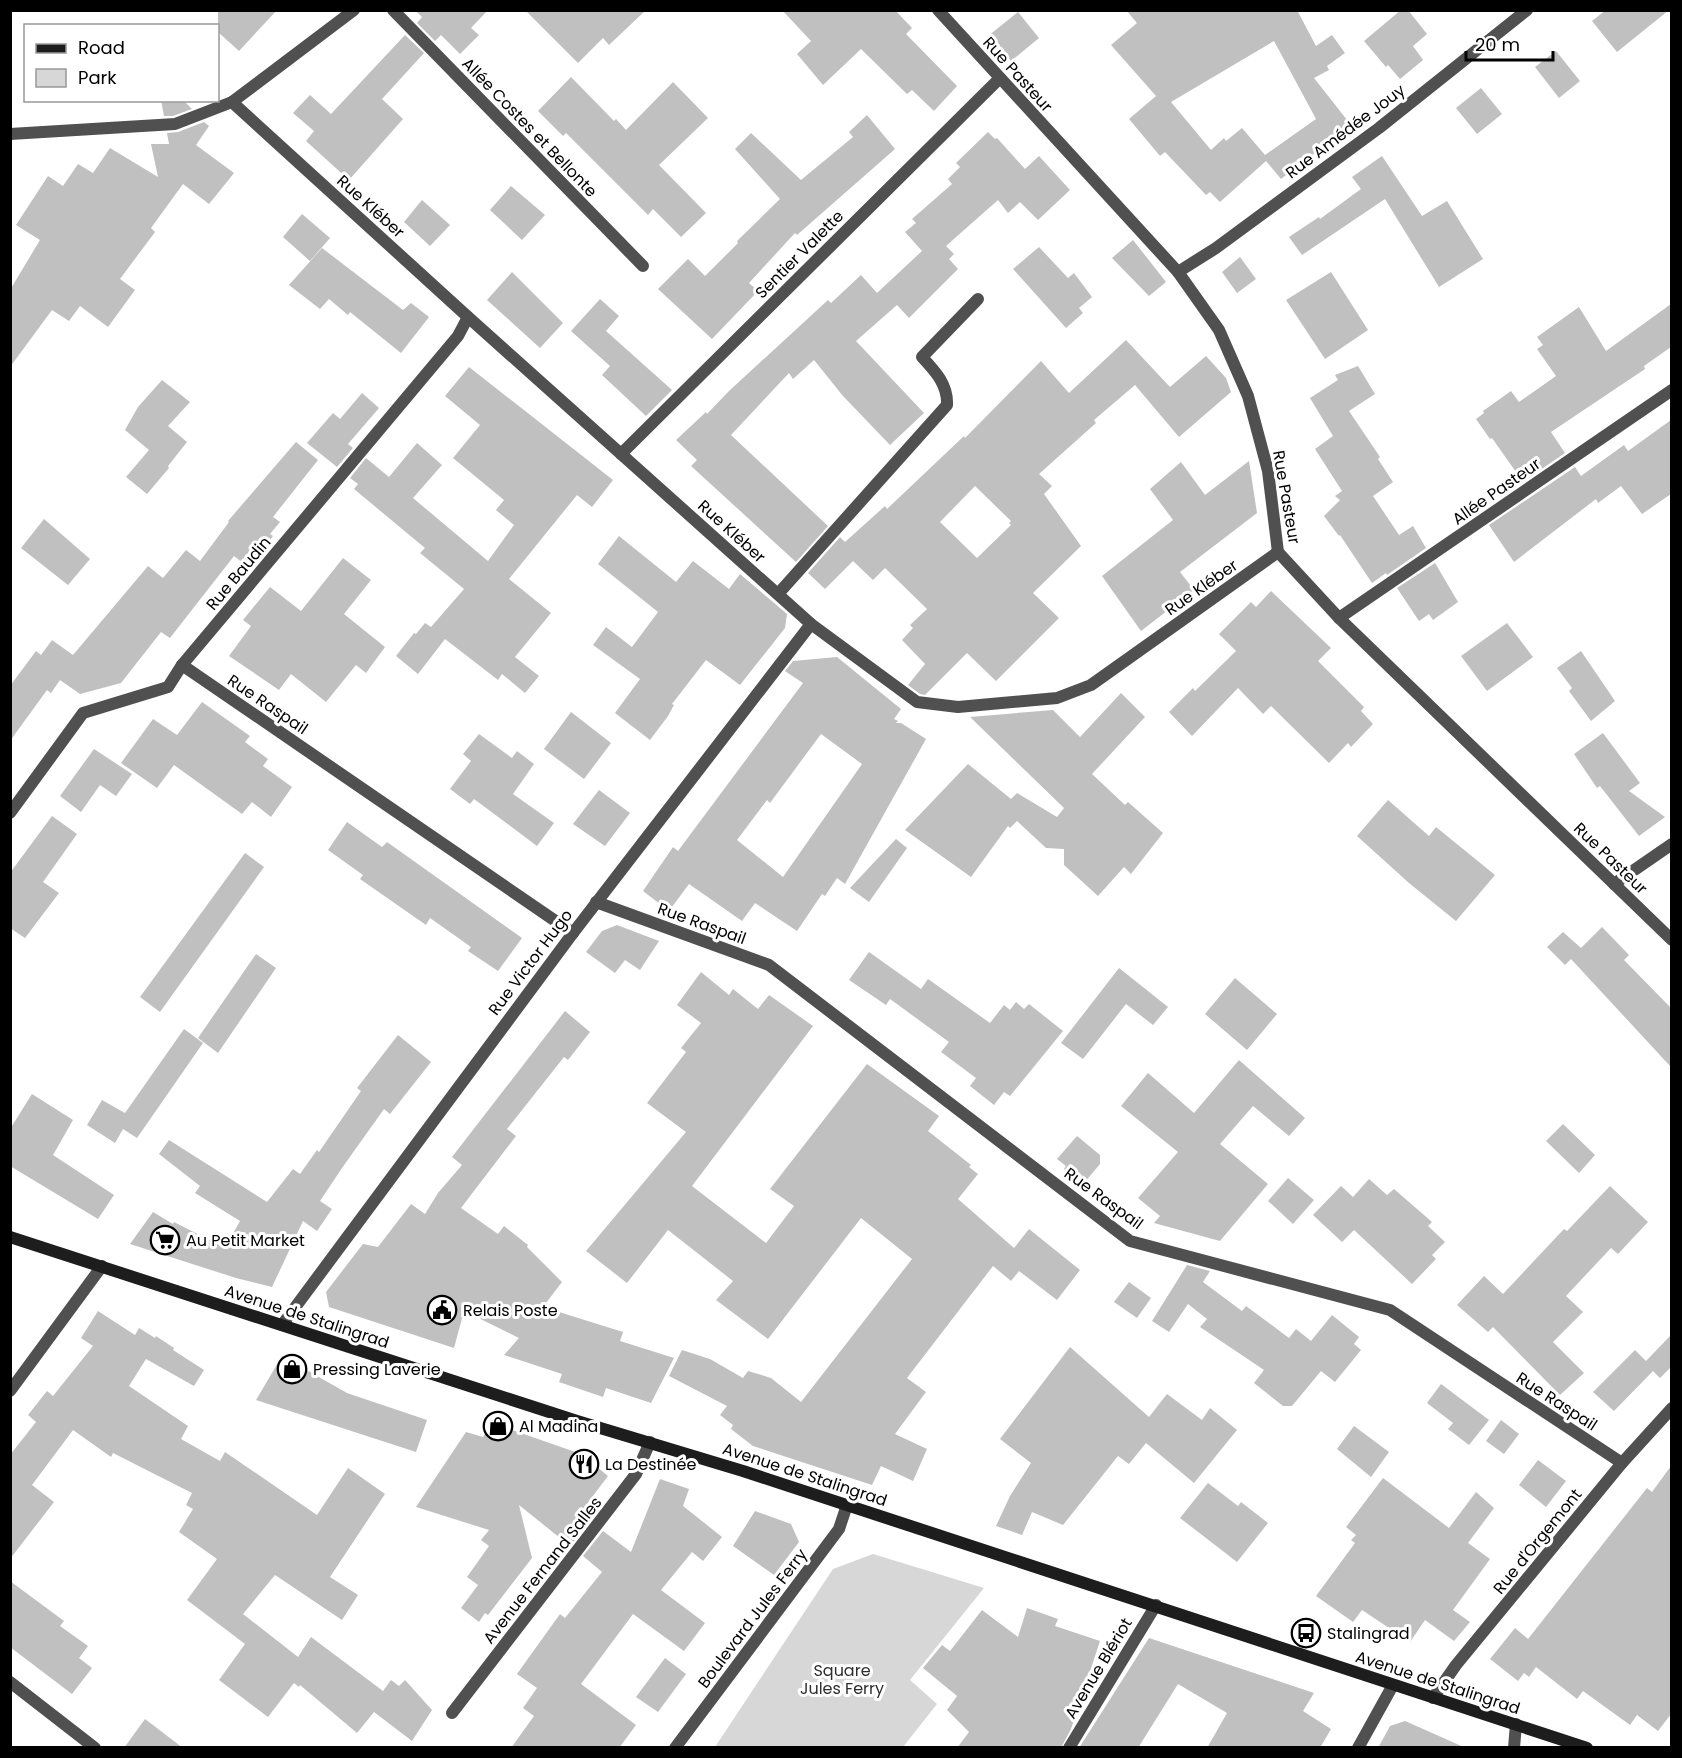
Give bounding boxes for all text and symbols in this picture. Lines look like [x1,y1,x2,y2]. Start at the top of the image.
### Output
legend [24,24,219,102]
scale bar [1466,24,1553,62]
street label: Rue Pasteur [977,32,1058,117]
text: 20 m [1475,32,1520,57]
text: Road [78,35,125,60]
street label: Allée Costes et Bellonte [457,52,603,202]
text: Park [78,65,117,90]
street label: Rue Amédée Jouy [1281,79,1410,184]
street label: Rue Kléber [332,170,410,243]
street label: Sentier Valette [750,205,849,304]
street label: Rue Pasteur [1267,449,1306,546]
street label: Allée Pasteur [1447,452,1545,530]
street label: Rue Kléber [693,495,771,568]
street label: Rue Baudin [201,531,276,615]
street label: Rue Kléber [1160,554,1242,621]
street label: Rue Raspail [223,669,313,740]
street label: Rue Pasteur [1569,817,1653,899]
street label: Rue Raspail [654,897,749,950]
street label: Rue Victor Hugo [483,905,578,1020]
street label: Rue Raspail [1060,1162,1148,1235]
supermarket icon: Au Petit Market [149,1224,181,1256]
place label: Au Petit Market [186,1229,305,1252]
street label: Avenue de Stalingrad [222,1279,392,1354]
public building icon: Relais Poste [426,1294,458,1326]
place label: Relais Poste [463,1299,558,1322]
shop icon: Pressing Laverie [276,1353,308,1385]
place label: Pressing Laverie [313,1358,441,1381]
street label: Rue Raspail [1512,1367,1602,1436]
shop icon: Al Madina [482,1410,514,1442]
place label: Al Madina [519,1415,598,1438]
street label: Avenue de Stalingrad [720,1437,890,1512]
restaurant icon: La Destinée [568,1448,600,1480]
place label: La Destinée [605,1453,697,1476]
street label: Rue d'Orgemont [1488,1484,1587,1599]
street label: Avenue Fernand Salles [478,1492,607,1649]
street label: Boulevard Jules Ferry [692,1544,812,1693]
street label: Avenue Blériot [1059,1613,1138,1723]
bus stop icon: Stalingrad [1290,1617,1322,1649]
place label: Stalingrad [1327,1622,1410,1645]
street label: Avenue de Stalingrad [1353,1645,1523,1720]
park label: Square Jules Ferry [800,1659,884,1700]

